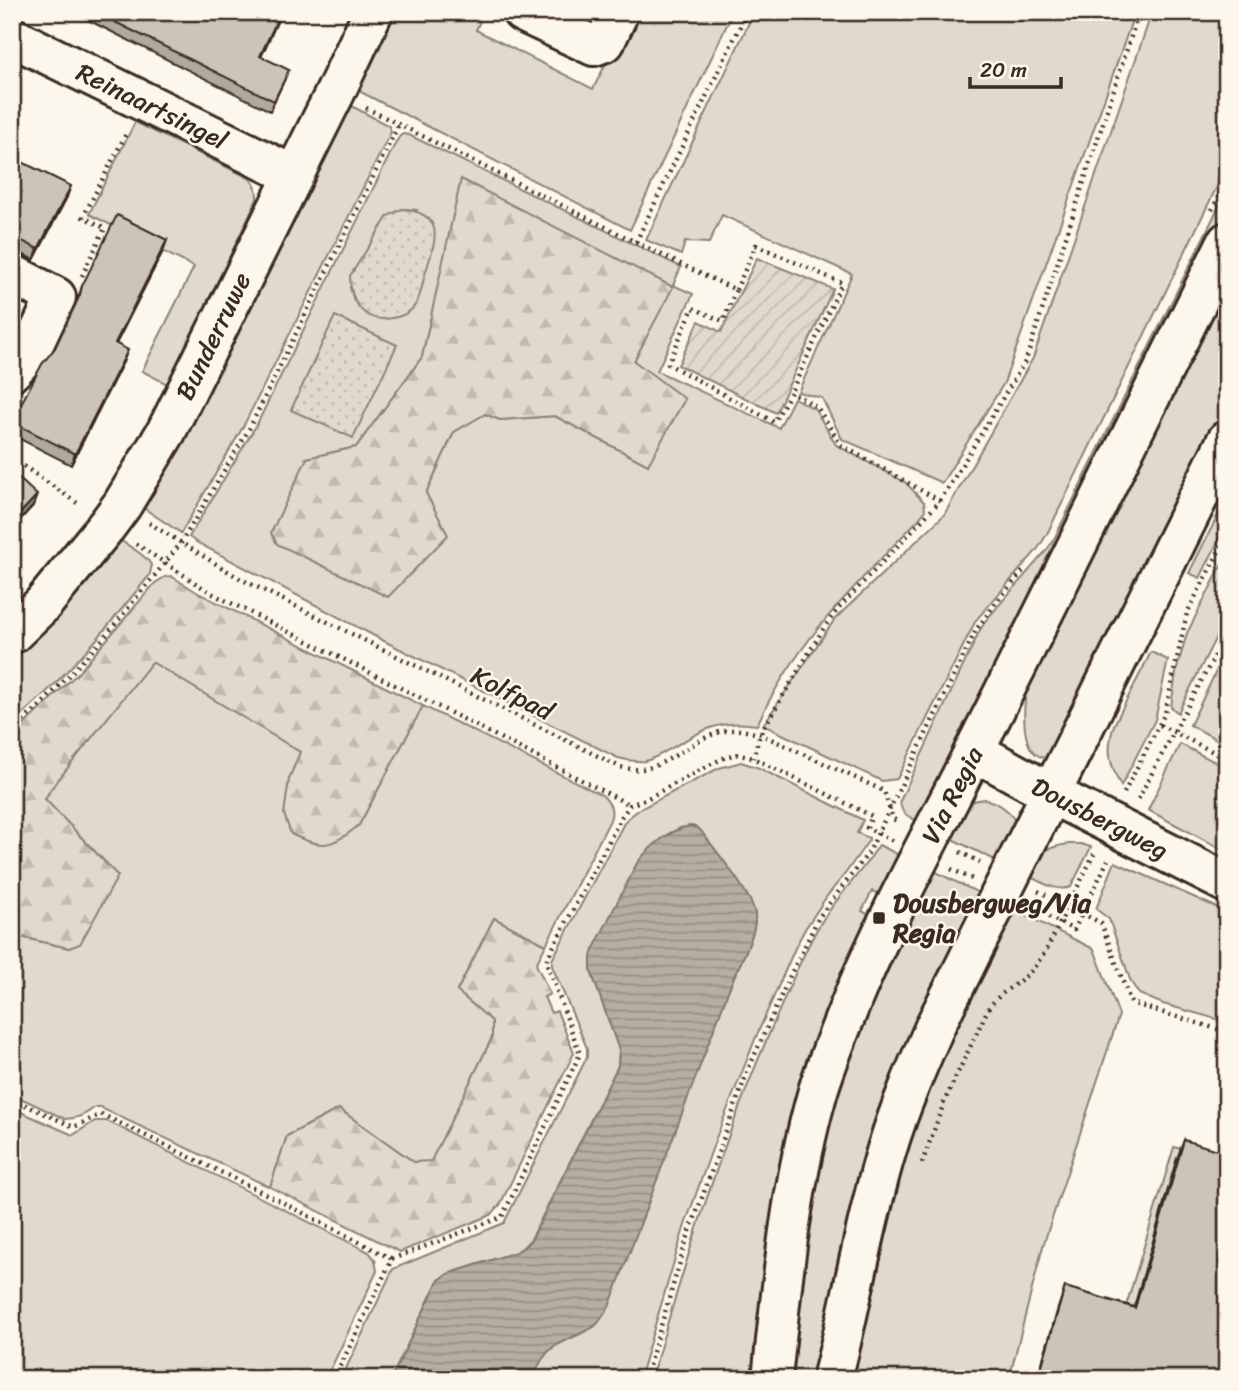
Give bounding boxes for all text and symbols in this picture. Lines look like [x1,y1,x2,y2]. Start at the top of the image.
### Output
scale bar [970,46,1060,90]
street label: Reinaartsingel [68,49,236,163]
text: 20 m [980,51,1027,89]
street label: Bunderruwe [162,264,264,408]
street label: Kolfpad [462,652,564,735]
street label: Via Regia [908,737,997,852]
street label: Dousbergweg [1023,764,1177,872]
place label: Dousbergweg/Via Regia [892,880,1092,956]
marker: Dousbergweg/Via Regia [871,910,887,926]

